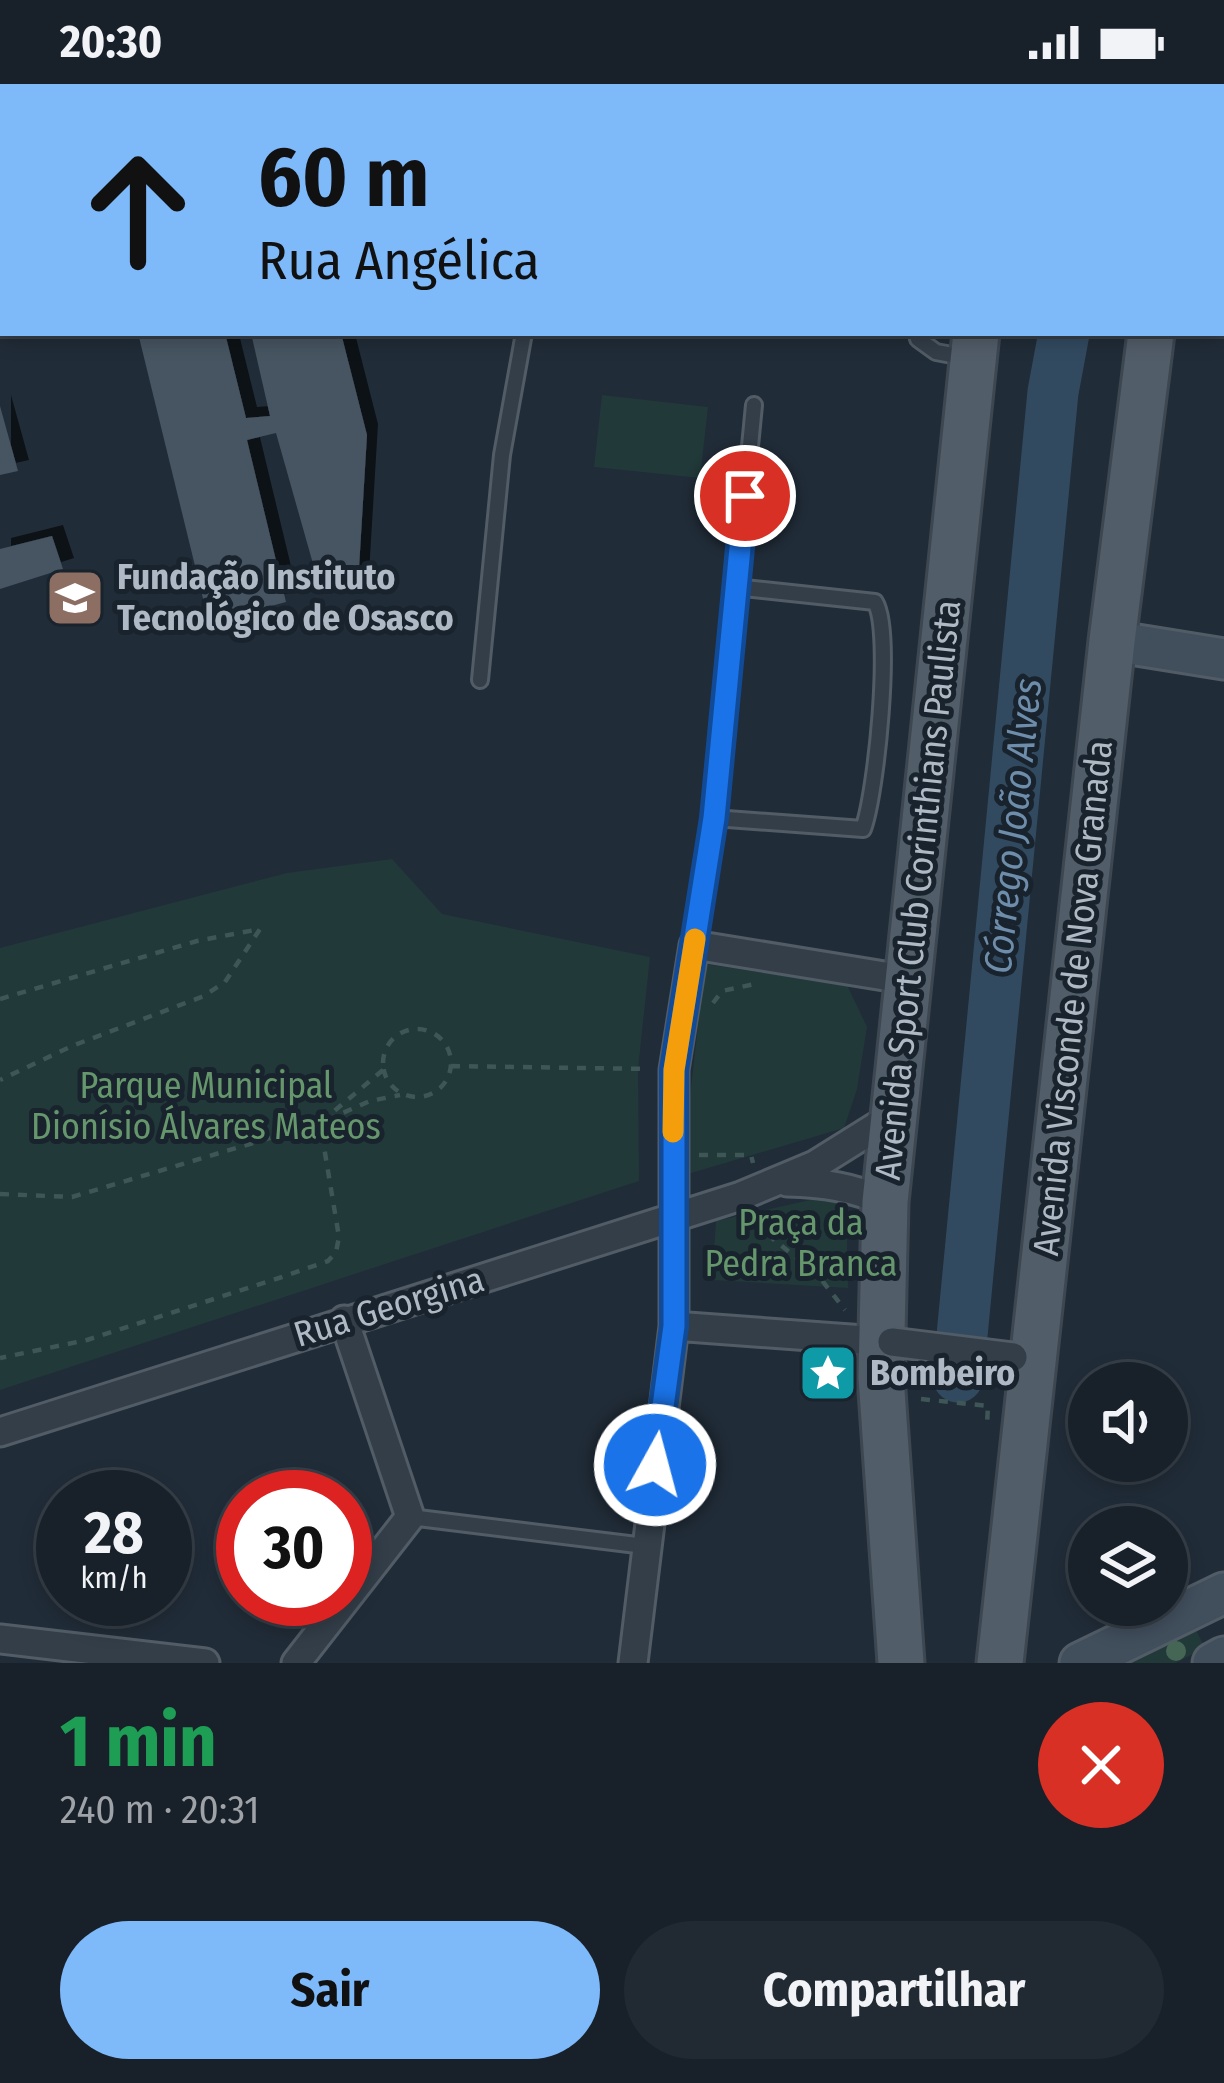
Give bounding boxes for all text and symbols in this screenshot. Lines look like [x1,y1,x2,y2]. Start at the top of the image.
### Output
text: 20:30 [60,15,162,69]
text: 60 m [258,127,429,228]
icon: ahead [60,132,216,288]
text: Rua Angélica [258,229,540,293]
pin [694,445,796,547]
icon: arrive [712,463,778,529]
place label: Fundação Instituto Tecnológico de Osasco [117,555,454,640]
school or university icon: Fundação Instituto Tecnológico de Osasco [44,567,106,629]
street label: Avenida Sport Club Corinthians Paulista [866,598,970,1182]
water label: Córrego João Alves [975,676,1051,976]
street label: Avenida Visconde de Nova Granada [1024,738,1122,1258]
park label: Parque Municipal Dionísio Álvares Mateos [31,1064,381,1149]
park label: Praça da Pedra Branca [705,1201,897,1286]
street label: Rua Georgina [289,1257,489,1357]
place icon: Bombeiro [797,1342,859,1404]
place label: Bombeiro [870,1351,1015,1395]
map controls [1068,1362,1188,1626]
button: sound [1068,1362,1188,1482]
position arrow [592,1402,718,1528]
speed limit sign: 30 [216,1470,372,1626]
text: 28 [84,1497,144,1569]
button: layers [1068,1506,1188,1626]
text: km/h [81,1560,147,1596]
text: 1 min [60,1699,217,1785]
button: close [1038,1702,1164,1828]
text: 240 m · 20:31 [60,1787,259,1833]
button: Sair [60,1921,600,2059]
button: Compartilhar [624,1921,1164,2059]

